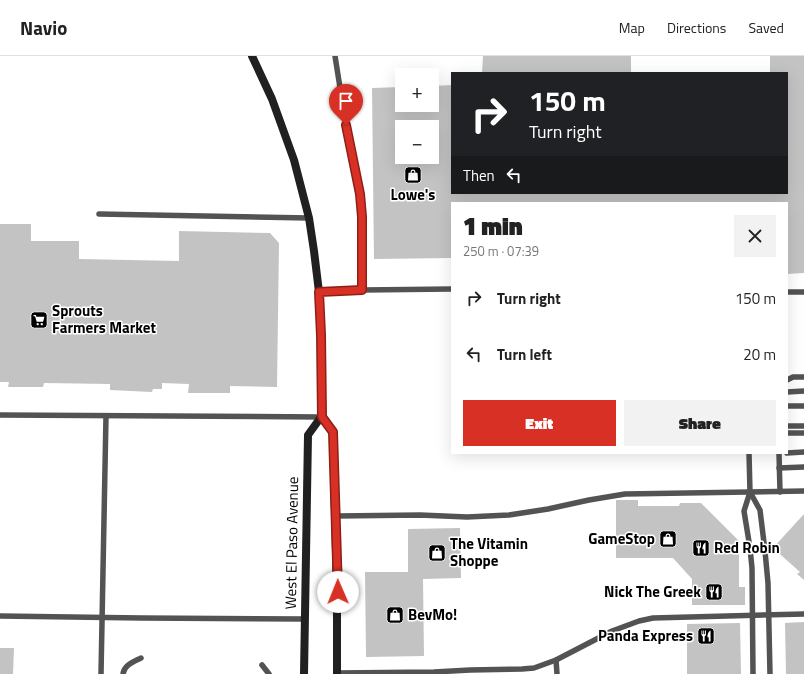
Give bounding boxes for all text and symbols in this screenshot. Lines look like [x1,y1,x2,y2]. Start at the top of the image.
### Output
text: Navio [20,13,67,42]
text: Map [619,17,645,38]
text: Directions [667,17,726,38]
text: Saved [748,17,784,38]
map controls [395,68,439,164]
button: + [395,68,439,112]
text: 150 m [529,79,606,122]
pin [329,84,363,125]
icon: right [463,88,515,140]
icon: arrive [335,90,357,112]
text: Turn right [529,118,602,145]
button: − [395,120,439,164]
text: Then [463,164,495,187]
icon: left [503,164,525,186]
shop icon: Lowe's [403,165,423,185]
place label: Lowe's [391,183,435,206]
text: 1 min [463,208,523,244]
button: close [734,215,776,257]
text: 250 m · 07:39 [463,241,539,261]
icon: right [463,287,485,309]
text: Turn right [497,287,561,310]
text: 150 m [735,287,776,310]
place label: Sprouts Farmers Market [52,299,157,339]
supermarket icon: Sprouts Farmers Market [29,310,49,330]
icon: left [463,343,485,365]
text: Turn left [497,343,552,366]
text: 20 m [743,343,776,366]
button: Exit [463,400,616,446]
button: Share [624,400,776,446]
street label: West El Paso Avenue [279,476,304,609]
place label: GameStop [588,527,655,550]
shop icon: GameStop [658,529,678,549]
place label: The Vitamin Shoppe [450,532,528,572]
place label: Red Robin [714,536,780,559]
restaurant icon: Red Robin [691,538,711,558]
shop icon: The Vitamin Shoppe [427,543,447,563]
position arrow [317,571,359,613]
place label: Nick The Greek [604,580,701,603]
restaurant icon: Nick The Greek [704,582,724,602]
place label: BevMo! [408,603,457,626]
shop icon: BevMo! [385,605,405,625]
place label: Panda Express [598,624,693,647]
restaurant icon: Panda Express [696,626,716,646]

